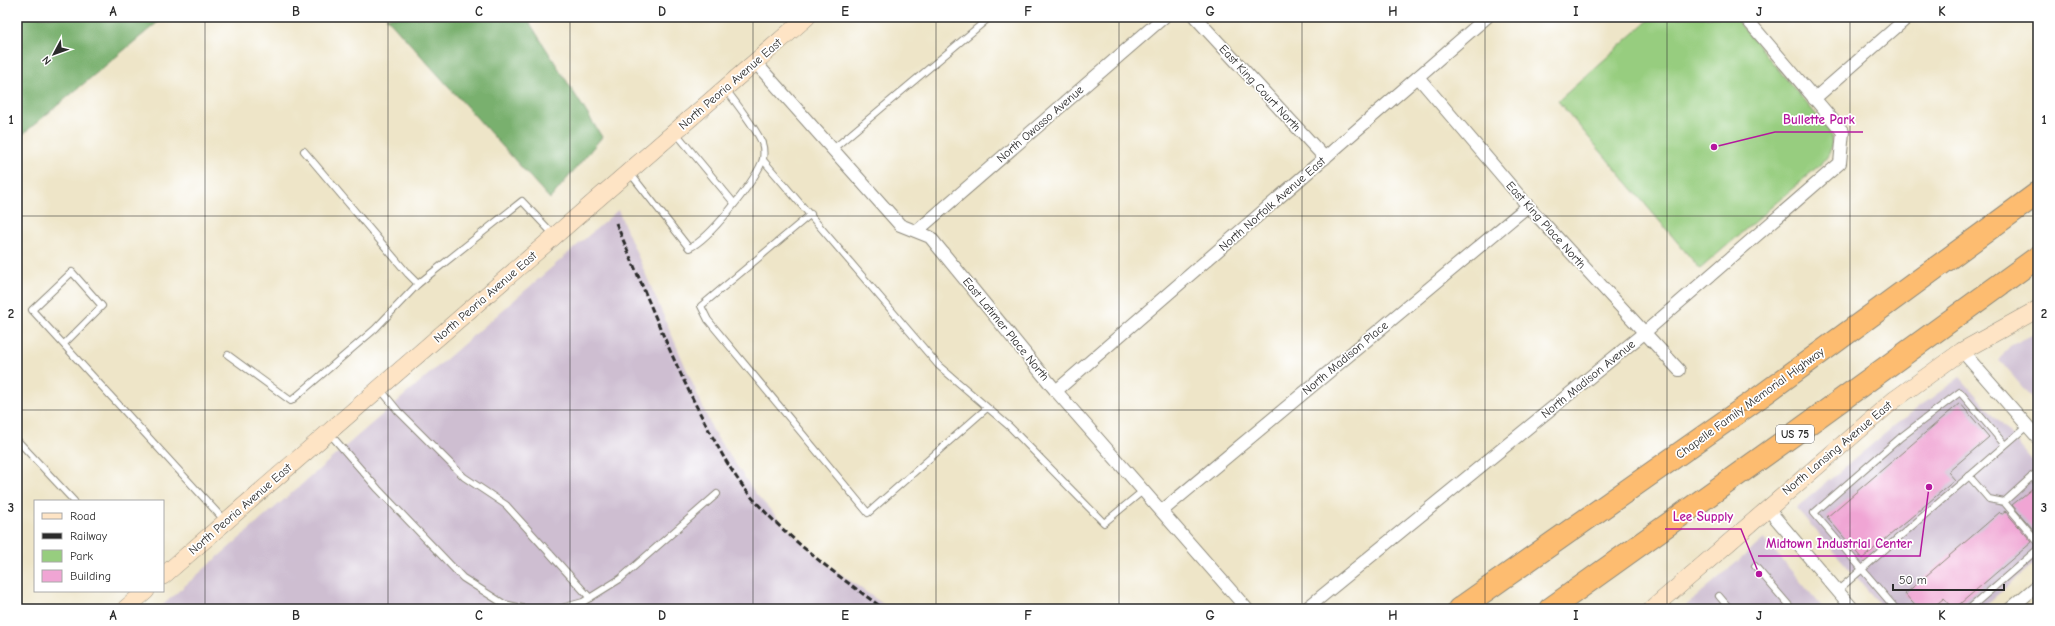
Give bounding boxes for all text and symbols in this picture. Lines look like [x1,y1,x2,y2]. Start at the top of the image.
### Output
text: A [109,4,117,19]
text: B [292,4,300,19]
text: C [475,4,483,19]
text: D [658,4,666,19]
text: E [841,4,849,19]
text: F [1024,4,1032,19]
text: G [1205,4,1215,19]
text: H [1388,4,1398,19]
text: I [1573,4,1579,19]
text: J [1756,4,1762,19]
text: K [1938,4,1946,19]
north arrow [34,34,74,74]
street label: North Peoria Avenue East [676,35,785,132]
street label: East King Court North [1216,42,1304,134]
text: N [40,53,54,67]
street label: North Owasso Avenue [994,82,1086,166]
callout: Bullette Park [1775,107,1863,132]
text: 1 [8,112,14,127]
text: Bullette Park [1783,112,1856,127]
text: 1 [2041,112,2047,127]
street label: North Norfolk Avenue East [1216,154,1328,254]
street label: East King Place North [1503,179,1589,271]
street label: North Peoria Avenue East [431,248,540,345]
street label: East Latimer Place North [960,274,1052,384]
text: 2 [8,306,14,321]
text: 2 [2041,306,2047,321]
street label: North Madison Place [1299,318,1391,398]
street label: North Madison Avenue [1538,337,1638,421]
street label: Chapelle Family Memorial Highway [1673,344,1827,462]
street label: North Lansing Avenue East [1779,398,1895,498]
road number: US 75 [1776,425,1814,443]
street label: North Peoria Avenue East [186,460,295,557]
text: 3 [8,500,14,515]
legend [34,500,164,592]
text: 3 [2041,500,2047,515]
callout: Lee Supply [1665,504,1741,529]
text: Road [70,509,96,523]
text: Lee Supply [1673,509,1733,524]
text: Railway [70,529,108,543]
callout: Midtown Industrial Center [1758,531,1920,556]
text: Midtown Industrial Center [1766,536,1913,551]
text: Park [70,549,93,563]
scale bar [1893,566,2004,592]
text: Building [70,569,111,583]
text: 50 m [1899,573,1927,587]
text: A [109,608,117,623]
text: B [292,608,300,623]
text: C [475,608,483,623]
text: D [658,608,666,623]
text: E [841,608,849,623]
text: F [1024,608,1032,623]
text: G [1205,608,1215,623]
text: H [1388,608,1398,623]
text: I [1573,608,1579,623]
text: J [1756,608,1762,623]
text: K [1938,608,1946,623]

